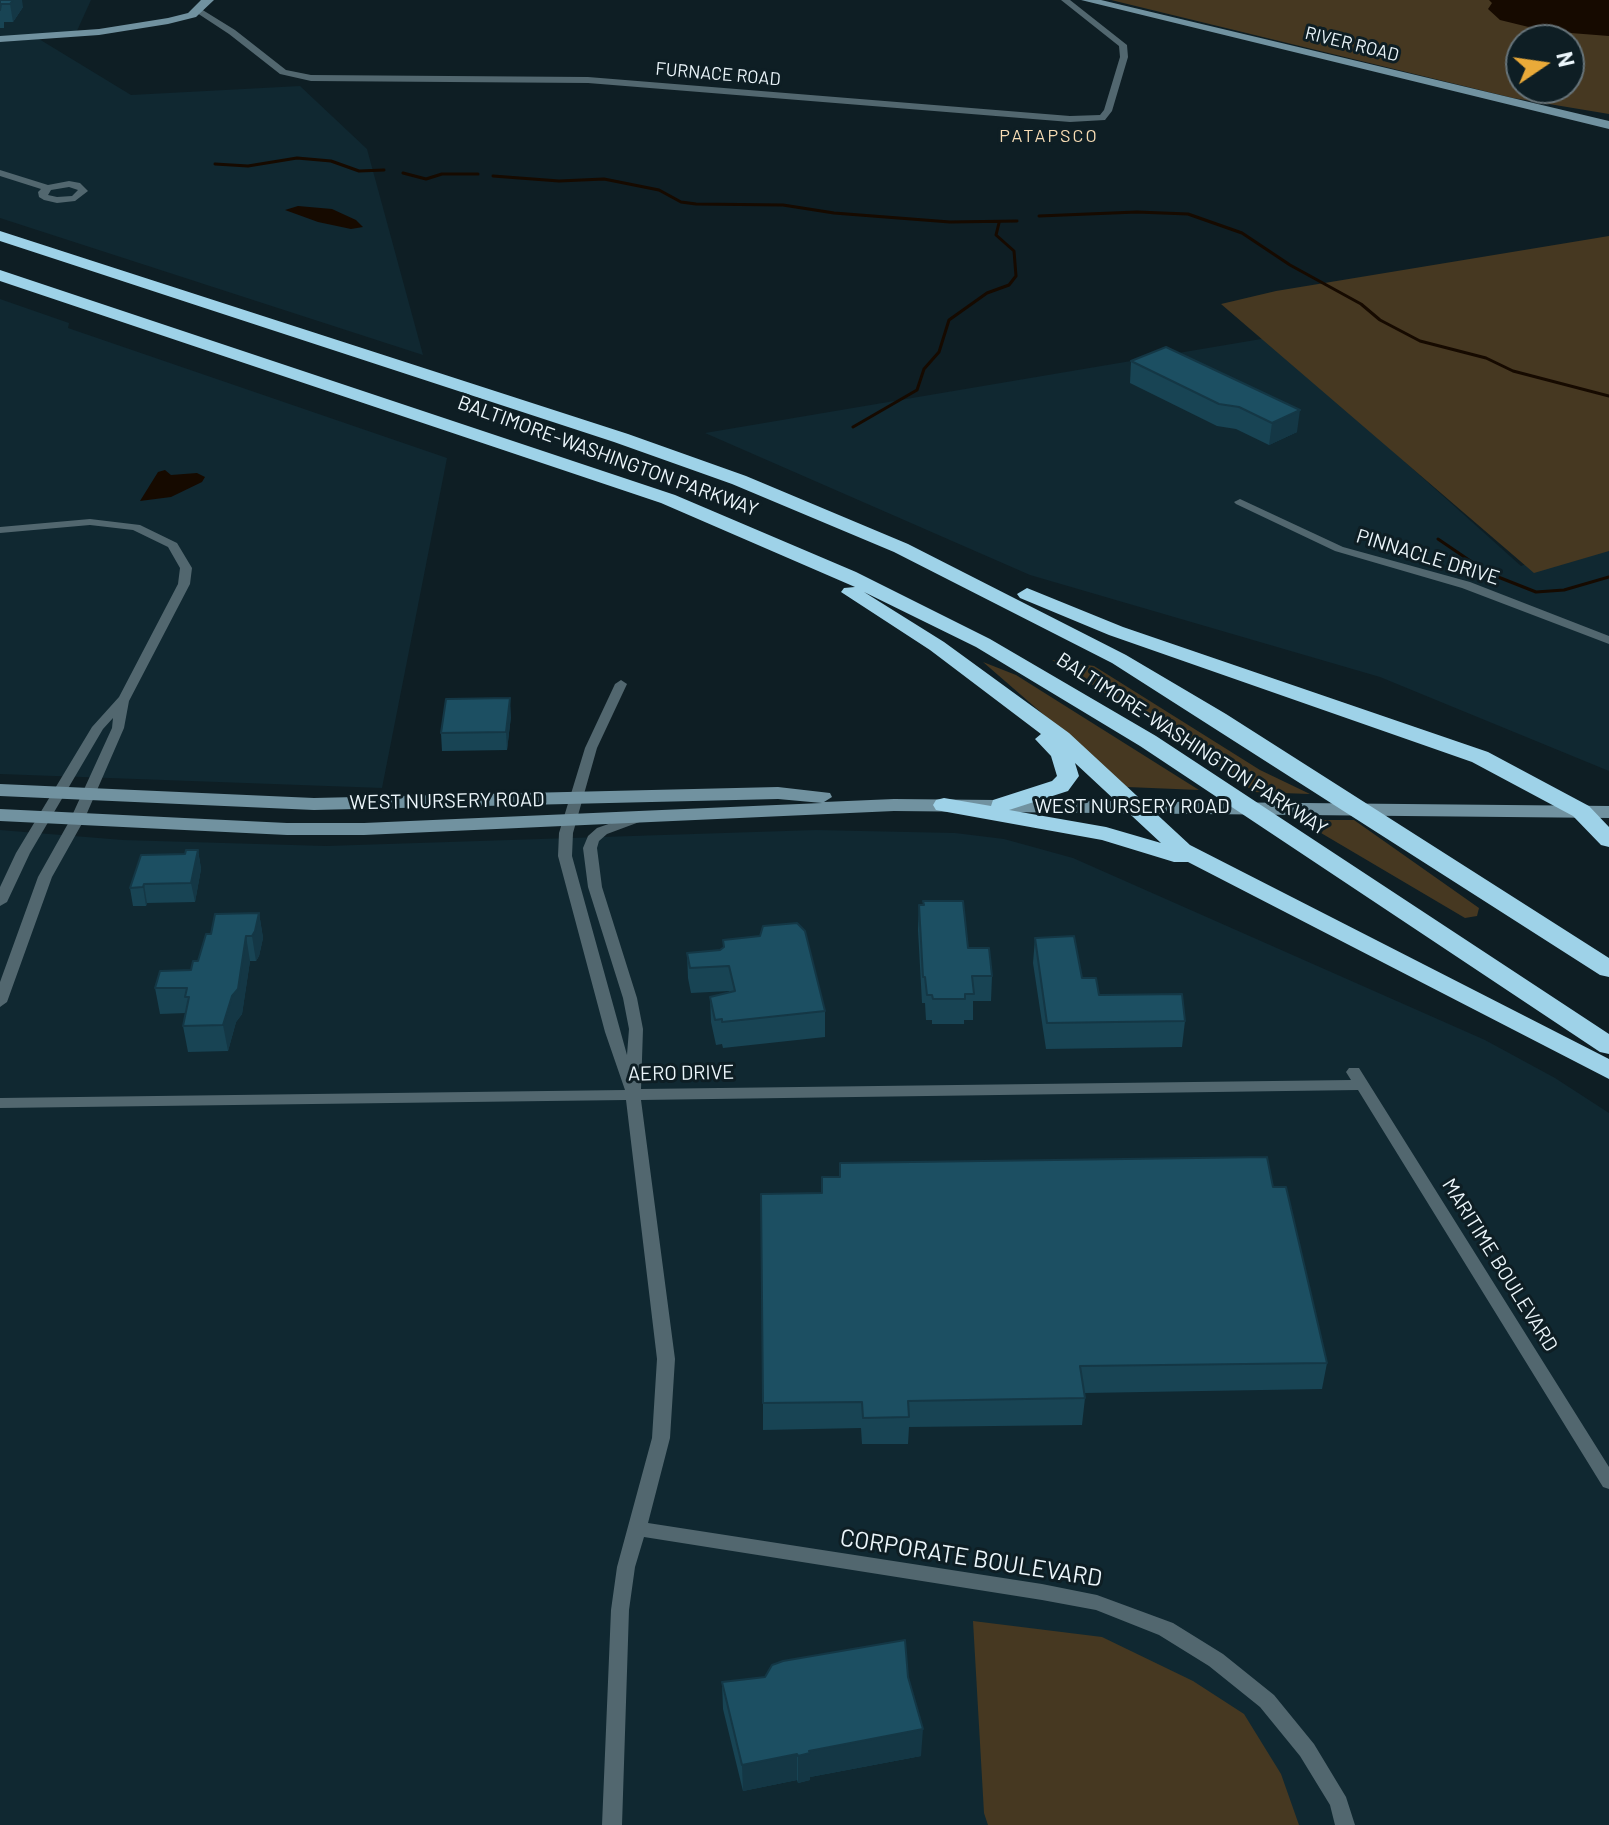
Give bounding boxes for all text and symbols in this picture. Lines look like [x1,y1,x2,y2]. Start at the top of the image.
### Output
street label: RIVER ROAD [1303,22,1401,66]
north arrow [1505,24,1585,104]
text: N [1552,49,1581,69]
street label: FURNACE ROAD [655,58,781,90]
district label: PATAPSCO [999,125,1099,147]
street label: BALTIMORE-WASHINGTON PARKWAY [454,390,762,522]
street label: PINNACLE DRIVE [1353,524,1503,590]
street label: BALTIMORE-WASHINGTON PARKWAY [1052,647,1332,841]
street label: WEST NURSERY ROAD [349,787,545,815]
street label: WEST NURSERY ROAD [1034,794,1230,818]
street label: AERO DRIVE [628,1060,734,1086]
street label: MARITIME BOULEVARD [1437,1174,1563,1356]
street label: CORPORATE BOULEVARD [838,1523,1104,1593]

